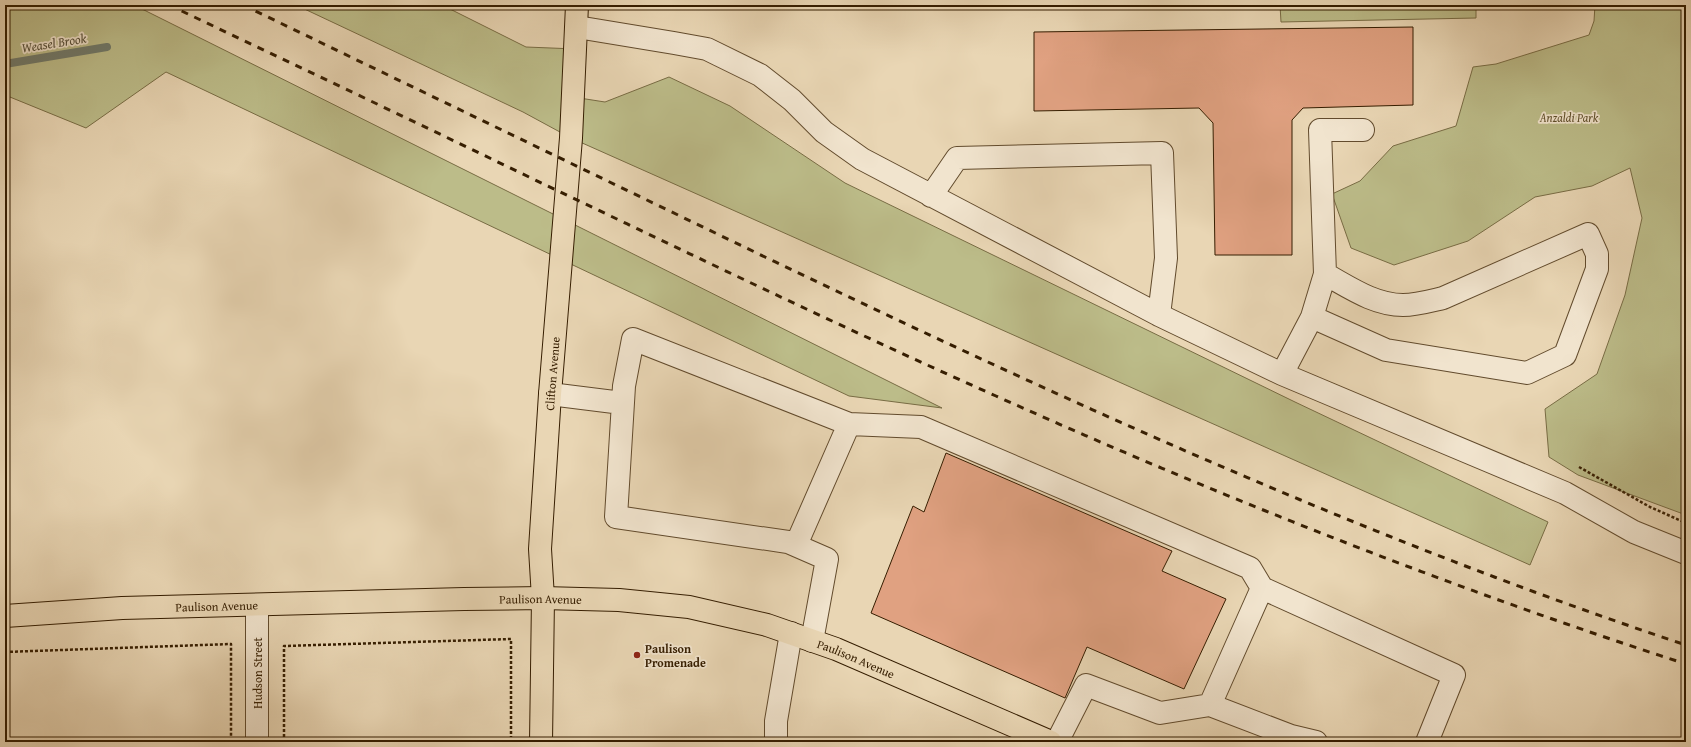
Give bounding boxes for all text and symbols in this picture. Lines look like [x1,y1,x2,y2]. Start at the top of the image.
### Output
water label: Weasel Brook [20,29,88,57]
park label: Anzaldi Park [1539,109,1599,126]
street label: Clifton Avenue [540,336,563,411]
street label: Paulison Avenue [499,589,582,608]
street label: Paulison Avenue [175,596,259,615]
street label: Paulison Avenue [815,635,898,682]
street label: Hudson Street [249,636,266,709]
place label: Paulison Promenade [645,640,706,671]
marker: Paulison Promenade [632,650,642,660]

